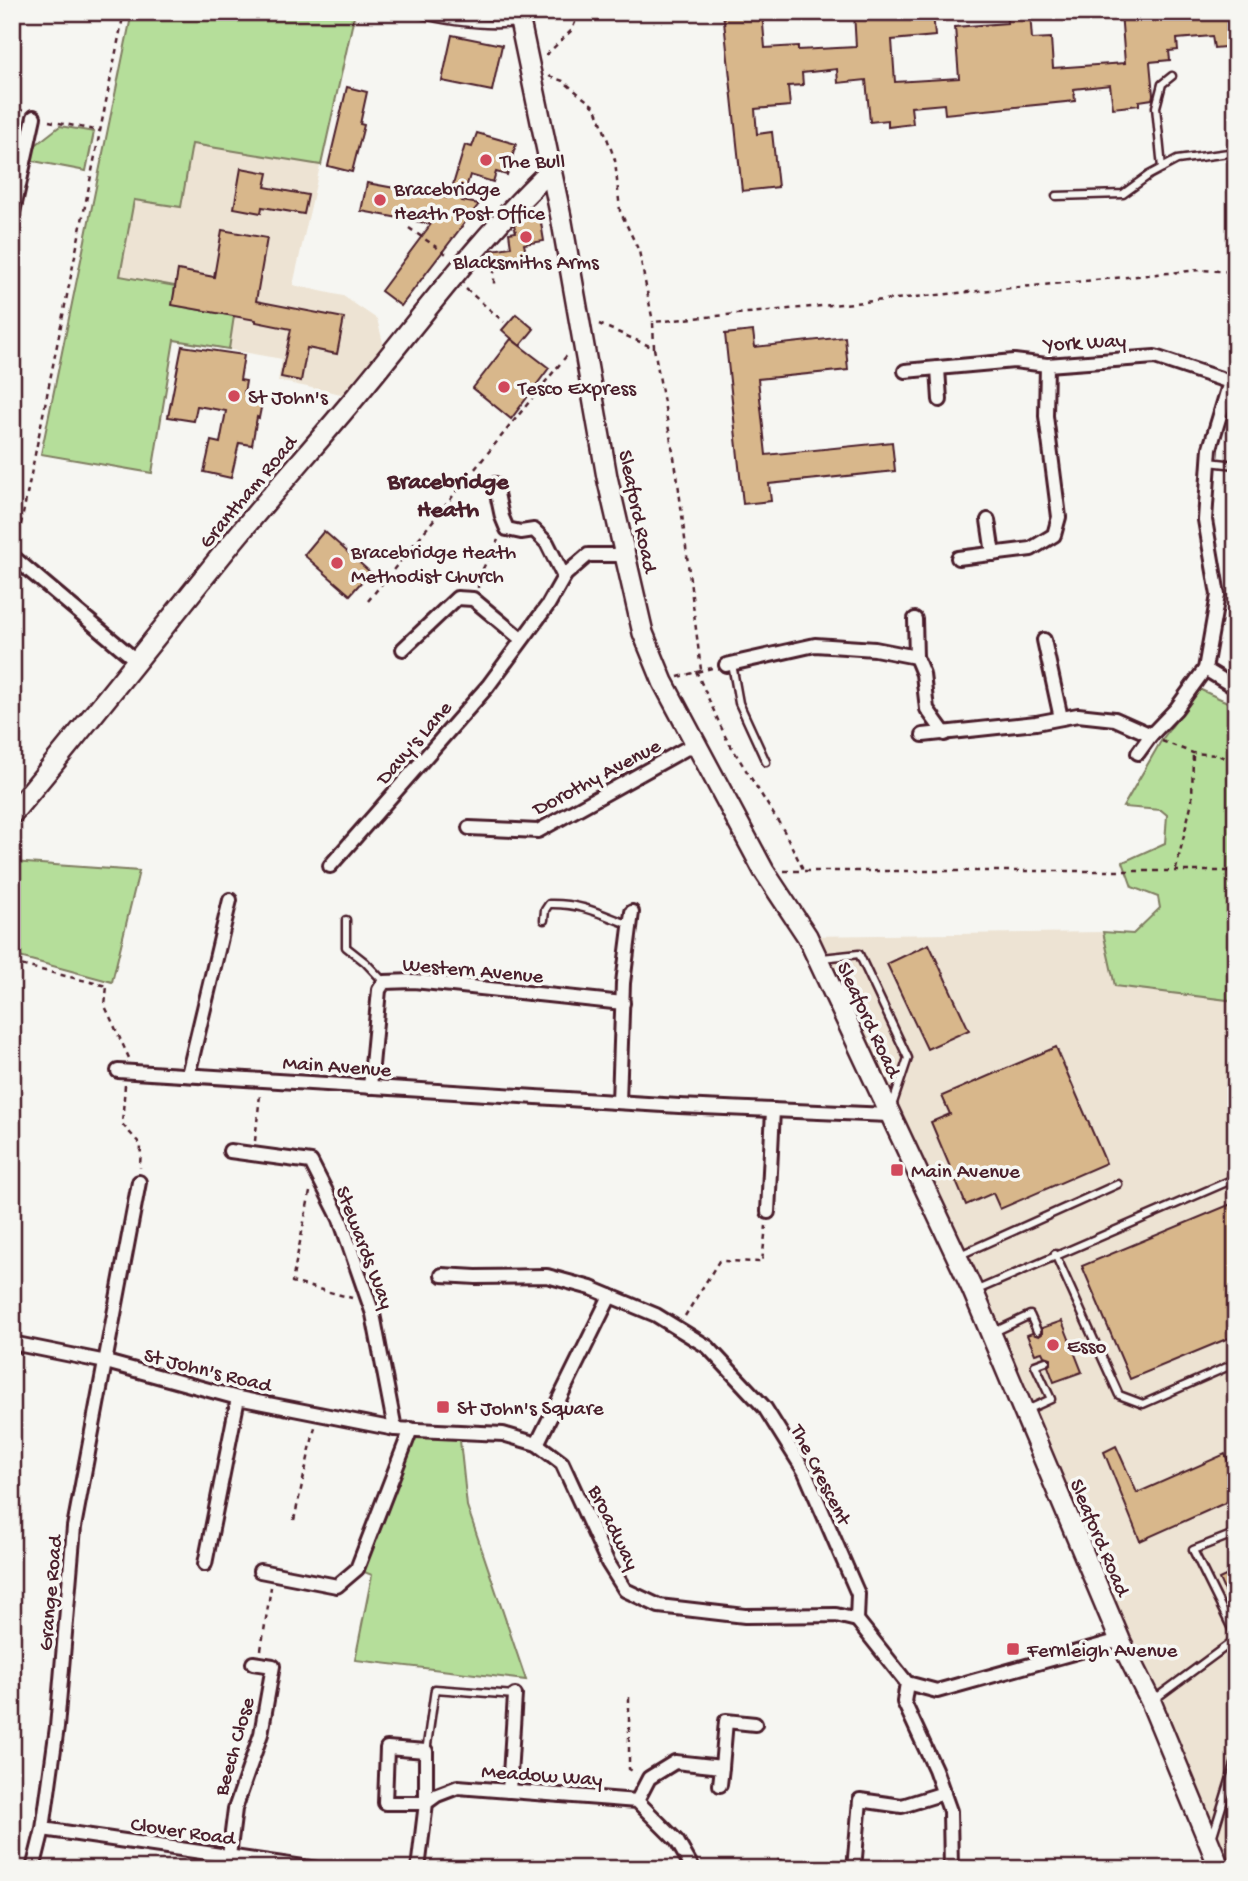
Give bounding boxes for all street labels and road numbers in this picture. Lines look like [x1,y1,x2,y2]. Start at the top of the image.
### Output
street label: York Way [1041,330,1127,359]
street label: Grantham Road [195,430,305,555]
street label: Sleaford Road [610,448,661,577]
street label: Davy's Lane [371,696,460,793]
street label: Dorothy Avenue [528,734,667,824]
street label: Western Avenue [401,954,545,991]
street label: Sleaford Road [829,959,905,1084]
street label: Main Avenue [282,1052,393,1085]
street label: Stewards Way [328,1183,398,1313]
street label: St John's Road [141,1344,275,1401]
street label: The Crescent [783,1420,856,1532]
street label: Sleaford Road [1062,1476,1134,1602]
street label: Broadway [580,1481,643,1575]
street label: Grange Road [35,1533,70,1652]
street label: Beech Close [210,1694,263,1800]
street label: Meadow Way [480,1761,603,1794]
street label: Clover Road [129,1814,238,1853]

